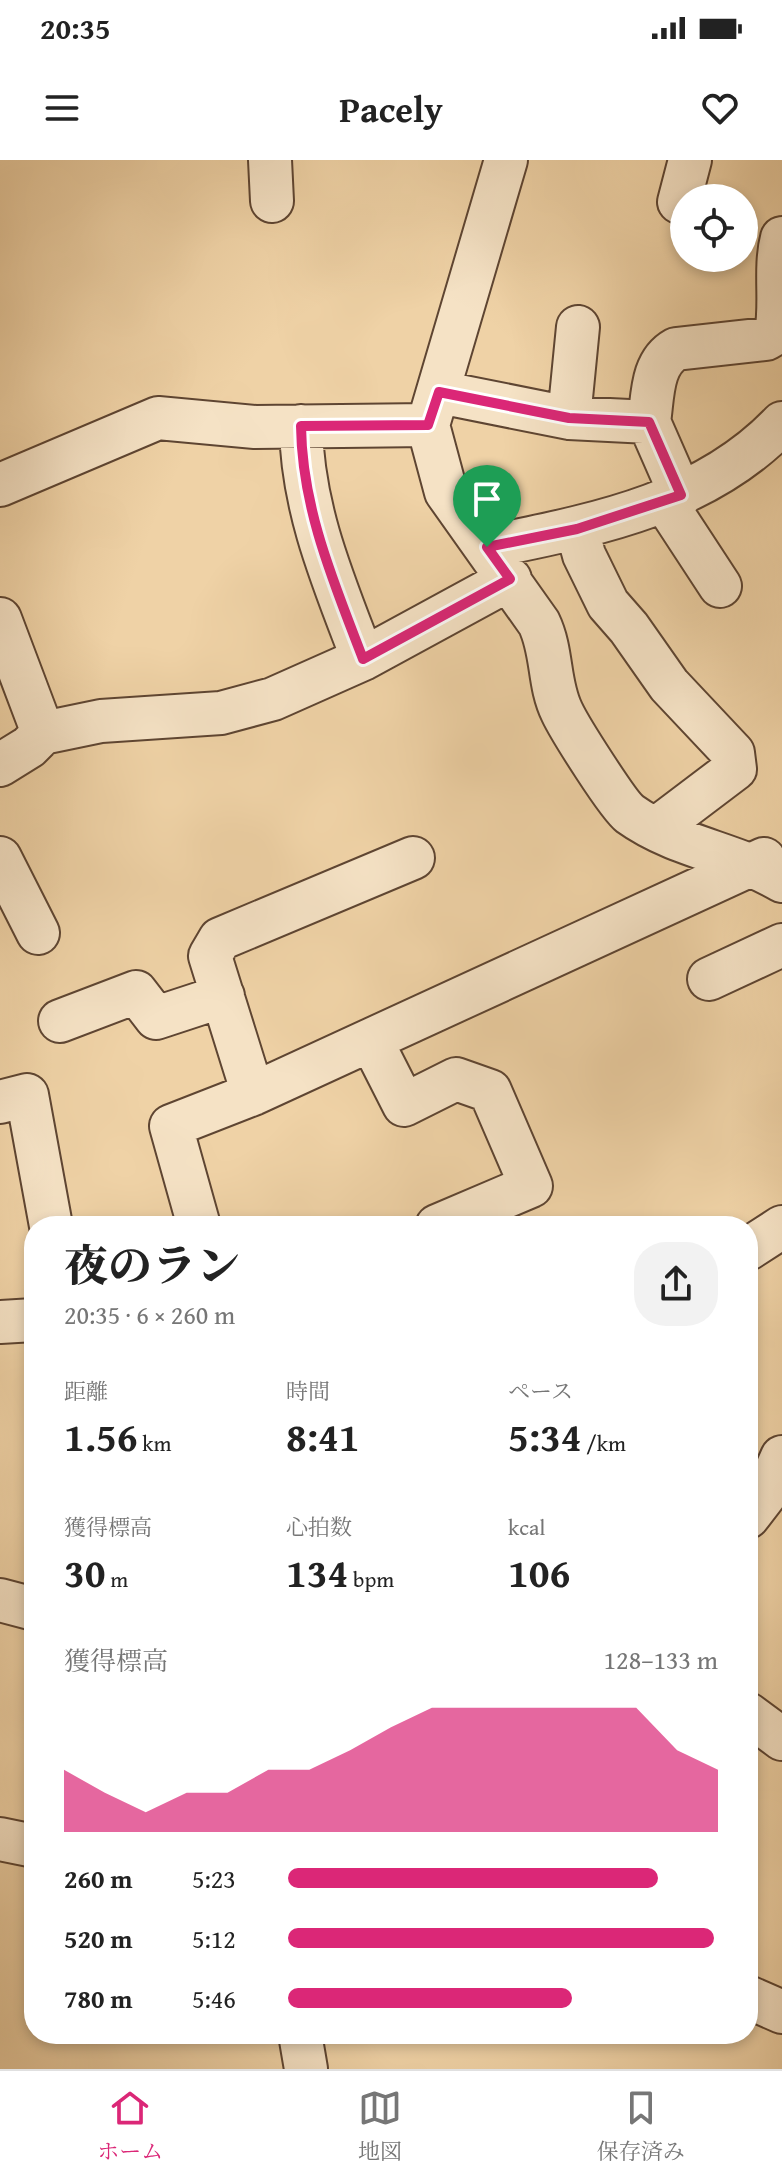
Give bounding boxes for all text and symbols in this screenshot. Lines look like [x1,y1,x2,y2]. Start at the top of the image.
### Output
text: 20:35 [40,6,111,50]
text: Pacely [339,82,443,135]
icon: menu [40,86,84,130]
icon: heart [698,86,742,130]
map controls [670,184,758,272]
button: locate [670,184,758,272]
pin [453,465,521,547]
icon: arrive [465,477,509,521]
text: 夜のラン [64,1233,240,1297]
button: share [634,1242,718,1326]
text: 20:35 · 6 × 260 m [64,1295,235,1334]
text: 距離 [64,1375,108,1407]
text: 時間 [286,1375,330,1407]
text: ペース [508,1375,573,1407]
text: 1.56 [64,1407,137,1466]
text: 8:41 [286,1407,359,1466]
text: 5:34 [508,1407,581,1466]
text: km [137,1427,171,1459]
text: /km [581,1427,626,1459]
text: 獲得標高 [64,1511,152,1543]
text: 心拍数 [286,1511,352,1543]
text: kcal [508,1511,546,1543]
text: 30 [64,1543,105,1602]
text: 134 [286,1543,348,1602]
text: 106 [508,1543,570,1602]
text: m [105,1563,128,1595]
text: bpm [348,1563,394,1595]
text: 128–133 m [604,1640,718,1679]
text: 獲得標高 [64,1641,168,1680]
text: 260 m [64,1859,132,1898]
text: 5:23 [192,1859,236,1898]
text: 520 m [64,1919,132,1958]
text: 5:12 [192,1919,236,1958]
text: 780 m [64,1979,132,2018]
text: 5:46 [192,1979,236,2018]
tab: ホーム [97,2086,163,2167]
tab: 地図 [358,2086,402,2167]
tab: 保存済み [597,2086,685,2167]

